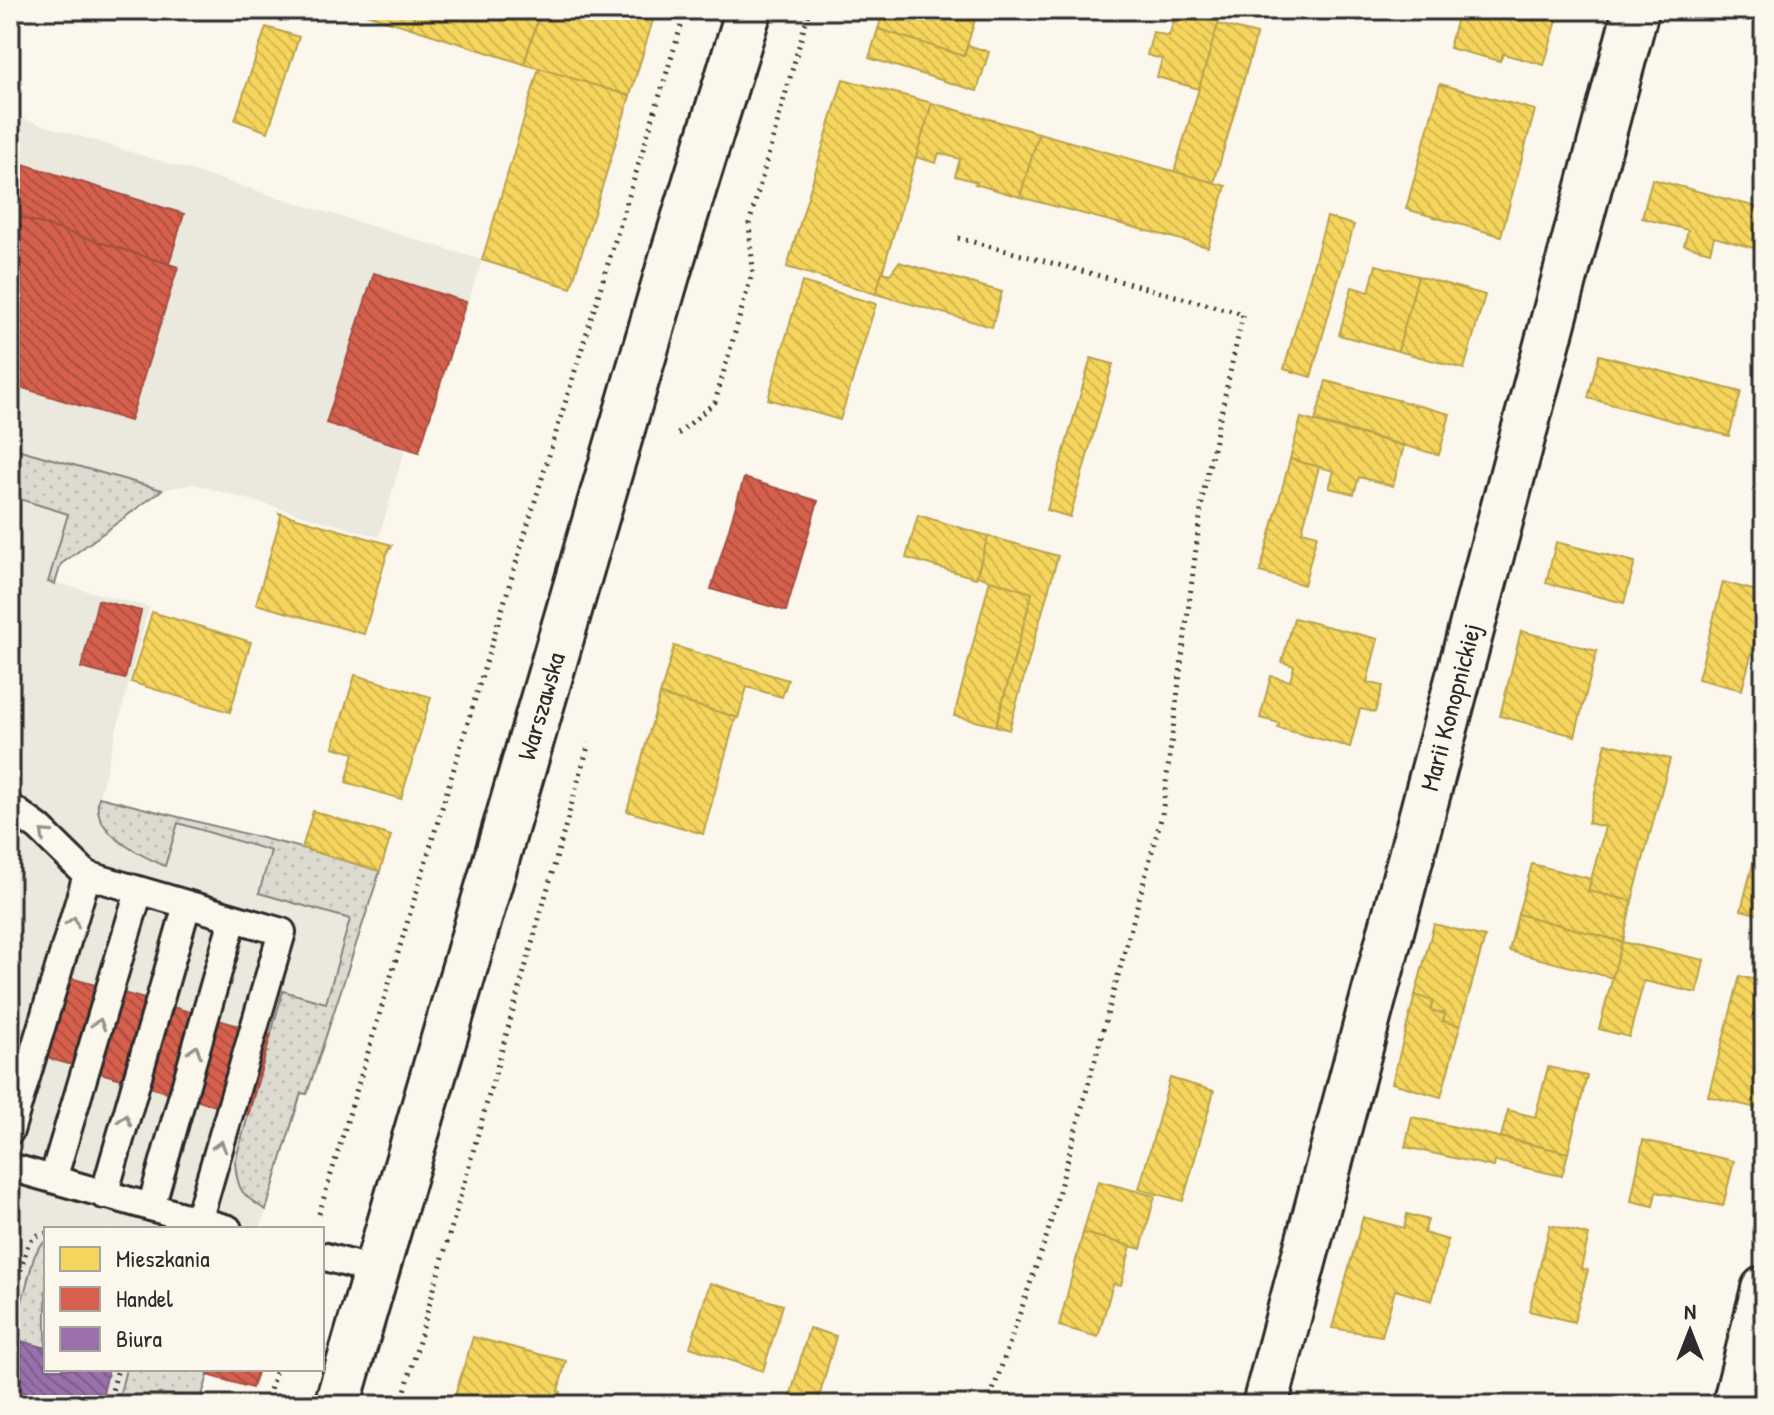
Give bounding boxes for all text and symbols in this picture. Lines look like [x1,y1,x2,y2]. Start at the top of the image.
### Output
street label: Marii Konopnickiej [1411,620,1489,795]
street label: Warszawska [508,648,573,764]
one-way arrow [40,829,54,844]
one-way arrow [64,916,80,929]
one-way arrow [90,1017,106,1031]
one-way arrow [186,1045,202,1059]
one-way arrow [116,1113,132,1127]
one-way arrow [210,1139,227,1153]
legend [44,1227,324,1371]
text: Mieszkania [116,1242,210,1274]
text: Handel [116,1282,173,1314]
north arrow [1650,1291,1730,1371]
text: N [1684,1296,1696,1326]
text: Biura [116,1322,162,1354]

